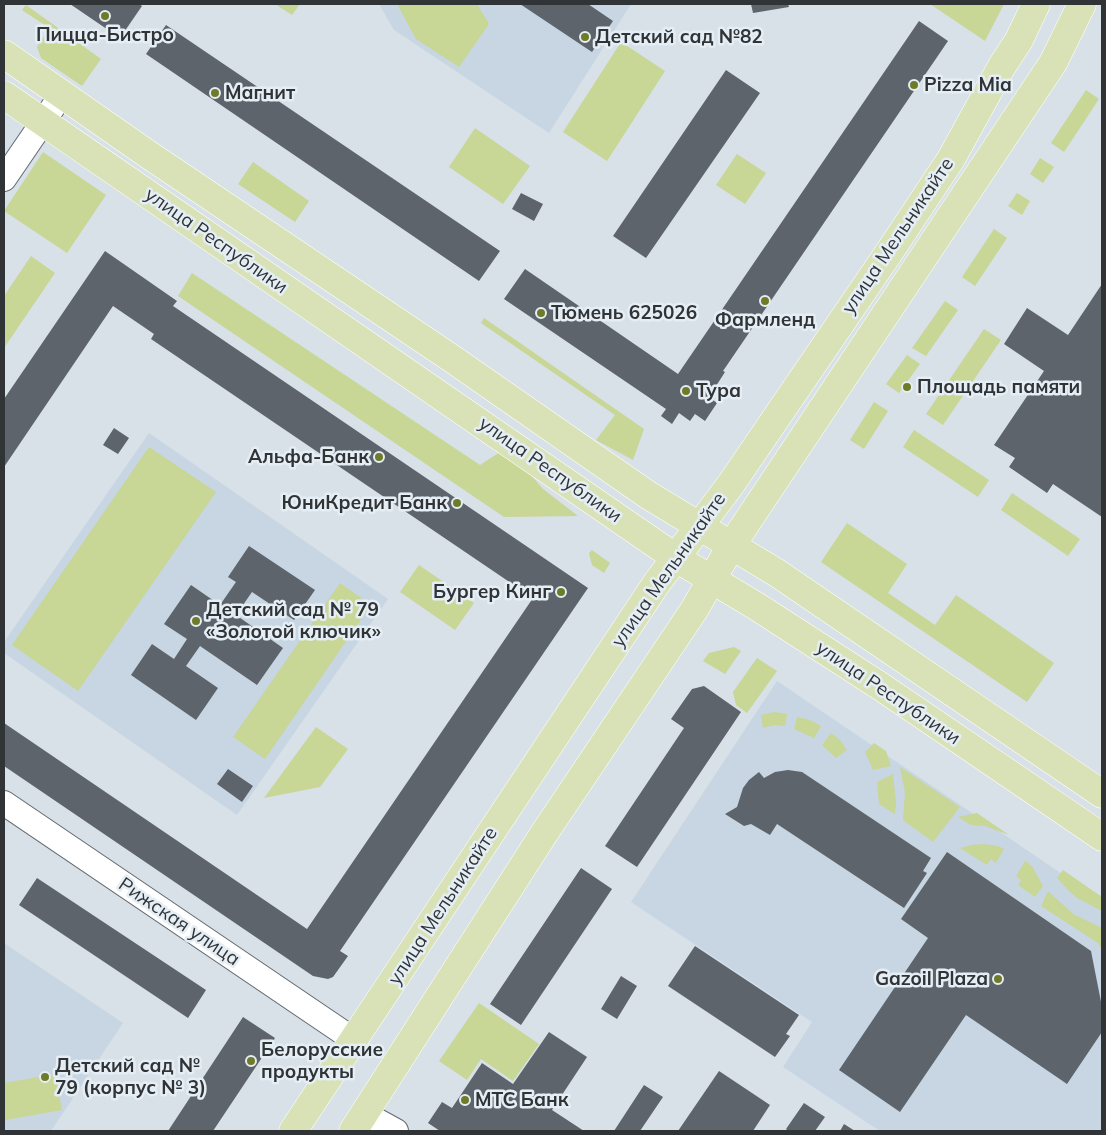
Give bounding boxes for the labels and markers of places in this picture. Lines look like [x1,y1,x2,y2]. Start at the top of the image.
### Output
marker: Пицца-Бистро [99,10,111,22]
place label: Пицца-Бистро [36,24,174,46]
place label: Детский сад №82 [595,26,763,48]
marker: Детский сад №82 [579,31,591,43]
place label: Pizza Mia [924,74,1012,96]
marker: Pizza Mia [908,79,920,91]
place label: Магнит [225,82,295,104]
marker: Магнит [209,87,221,99]
marker: Фармленд [759,295,771,307]
place label: Тюмень 625026 [551,302,697,324]
marker: Тюмень 625026 [535,307,547,319]
place label: Фармленд [715,309,815,331]
place label: Площадь памяти [917,376,1080,398]
place label: Тура [696,380,741,402]
marker: Площадь памяти [901,381,913,393]
marker: Тура [680,385,692,397]
place label: Альфа-Банк [248,446,369,468]
marker: Альфа-Банк [373,451,385,463]
place label: ЮниКредит Банк [282,492,447,514]
marker: ЮниКредит Банк [451,497,463,509]
place label: Бургер Кинг [433,581,551,603]
marker: Бургер Кинг [555,586,567,598]
place label: Детский сад № 79 «Золотой ключик» [206,599,381,643]
marker: Детский сад № 79 «Золотой ключик» [190,615,202,627]
place label: Gazoil Plaza [875,968,988,990]
marker: Gazoil Plaza [992,973,1004,985]
place label: Белорусские продукты [261,1039,383,1083]
place label: Детский сад № 79 (корпус № 3) [55,1055,206,1099]
marker: Белорусские продукты [245,1055,257,1067]
marker: Детский сад № 79 (корпус № 3) [39,1071,51,1083]
place label: МТС Банк [475,1089,568,1111]
marker: МТС Банк [459,1094,471,1106]

